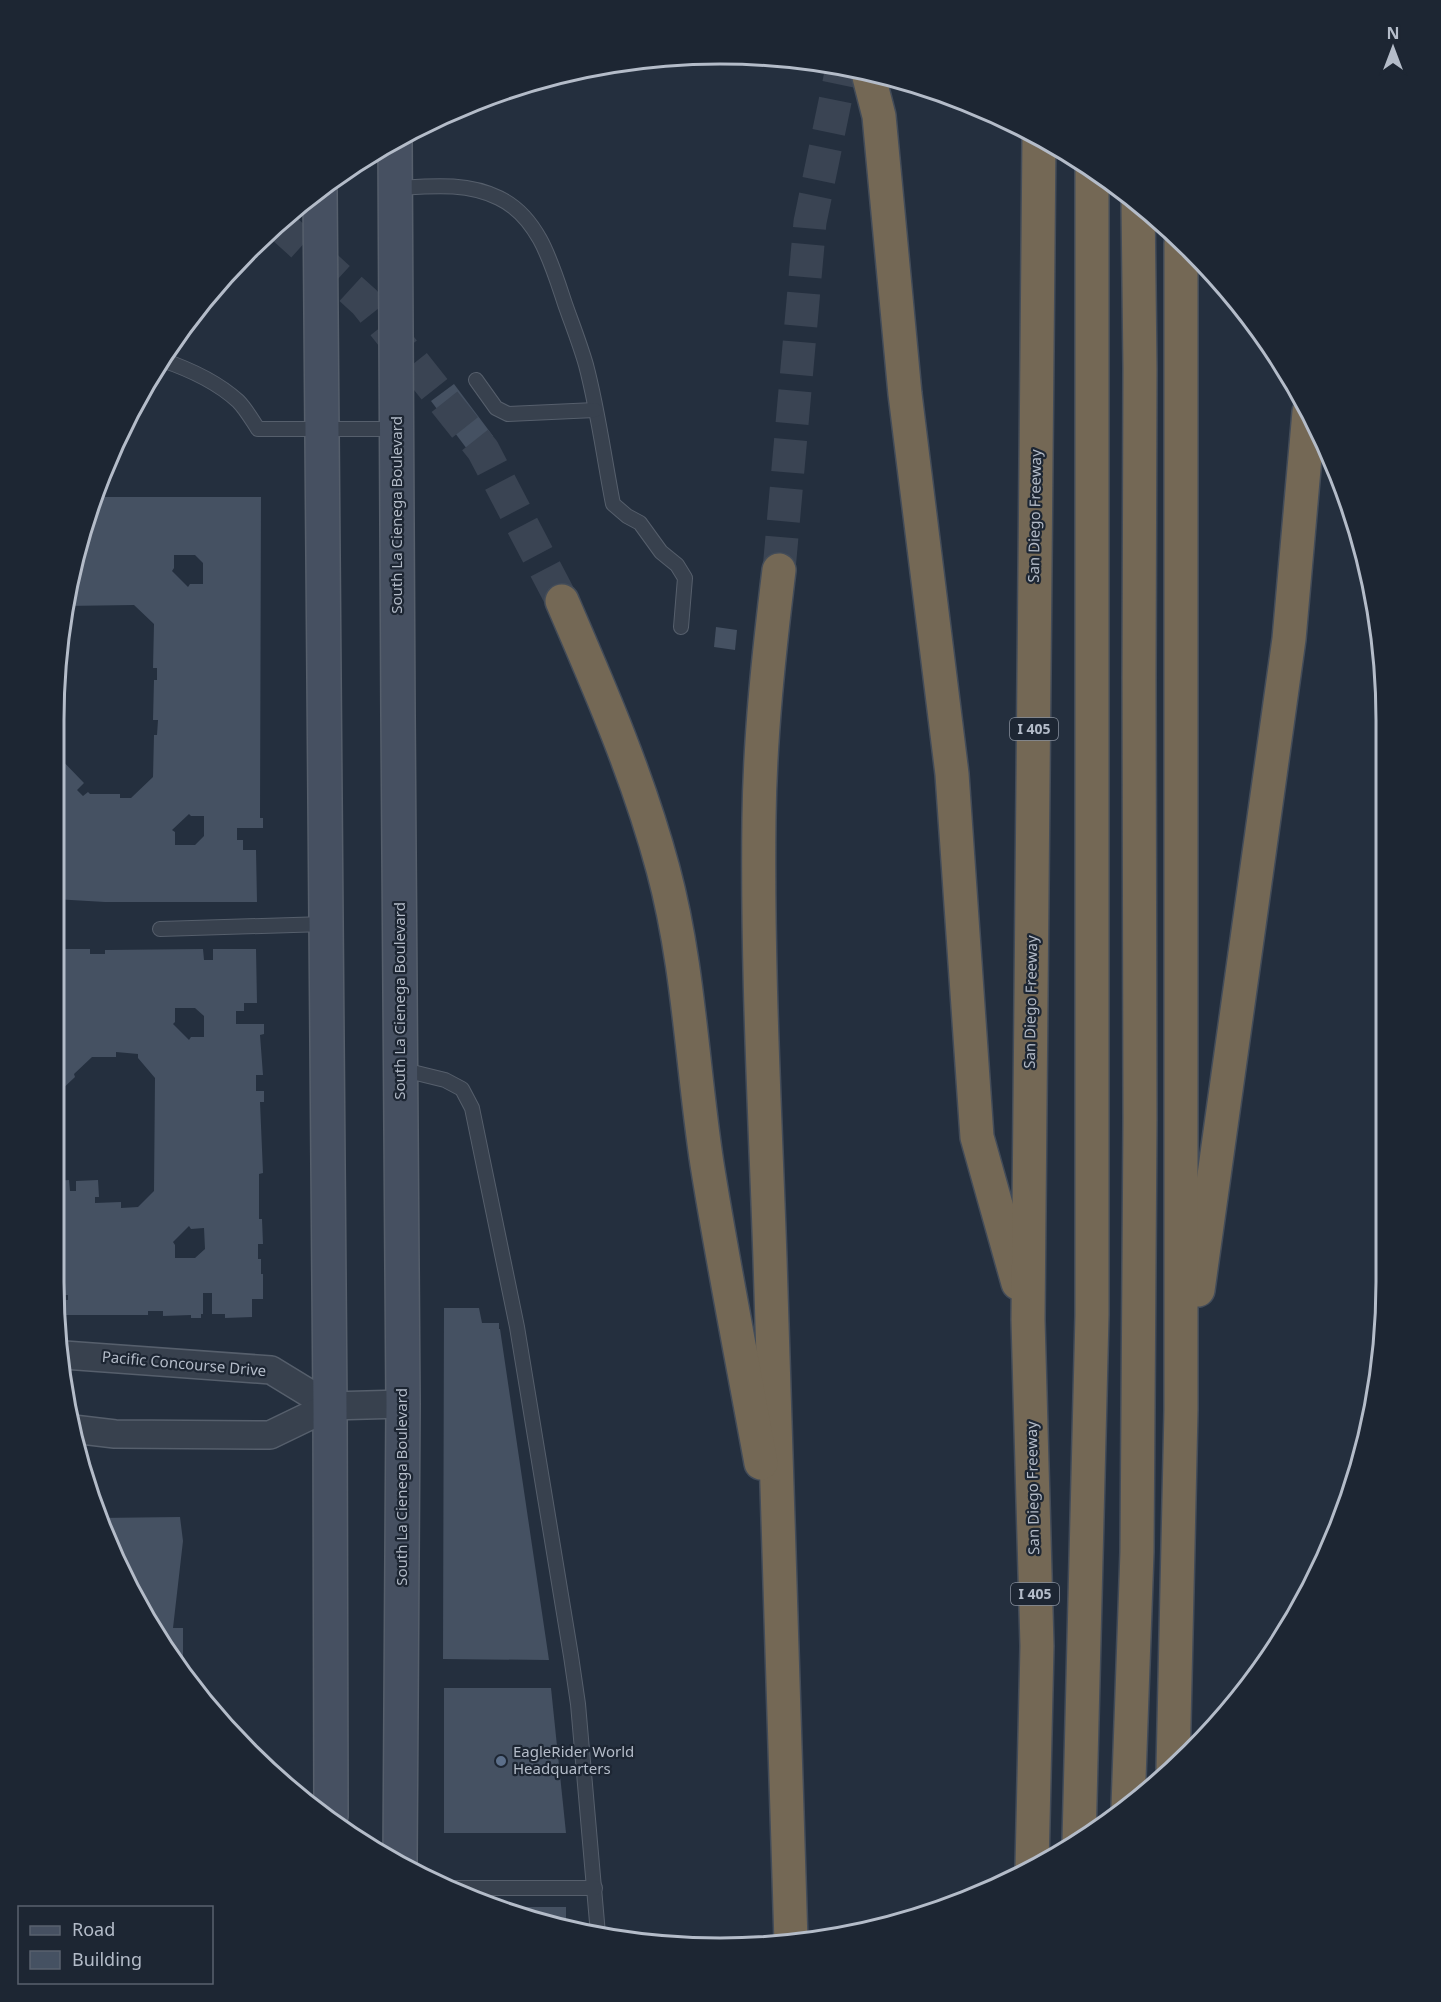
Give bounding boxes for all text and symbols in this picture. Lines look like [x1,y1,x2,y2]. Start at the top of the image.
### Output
north arrow [1363,18,1423,78]
text: N [1386,22,1400,44]
street label: South La Cienega Boulevard [386,416,406,614]
street label: San Diego Freeway [1023,449,1045,583]
road number: I 405 [1010,718,1058,740]
street label: South La Cienega Boulevard [389,902,409,1100]
street label: San Diego Freeway [1019,935,1041,1069]
street label: Pacific Concourse Drive [101,1346,267,1380]
street label: South La Cienega Boulevard [391,1388,411,1586]
street label: San Diego Freeway [1021,1421,1043,1555]
road number: I 405 [1011,1583,1059,1605]
place label: EagleRider World Headquarters [513,1741,634,1778]
marker: EagleRider World Headquarters [494,1754,508,1768]
legend [18,1906,213,1984]
text: Road [72,1917,115,1941]
text: Building [72,1947,142,1971]

